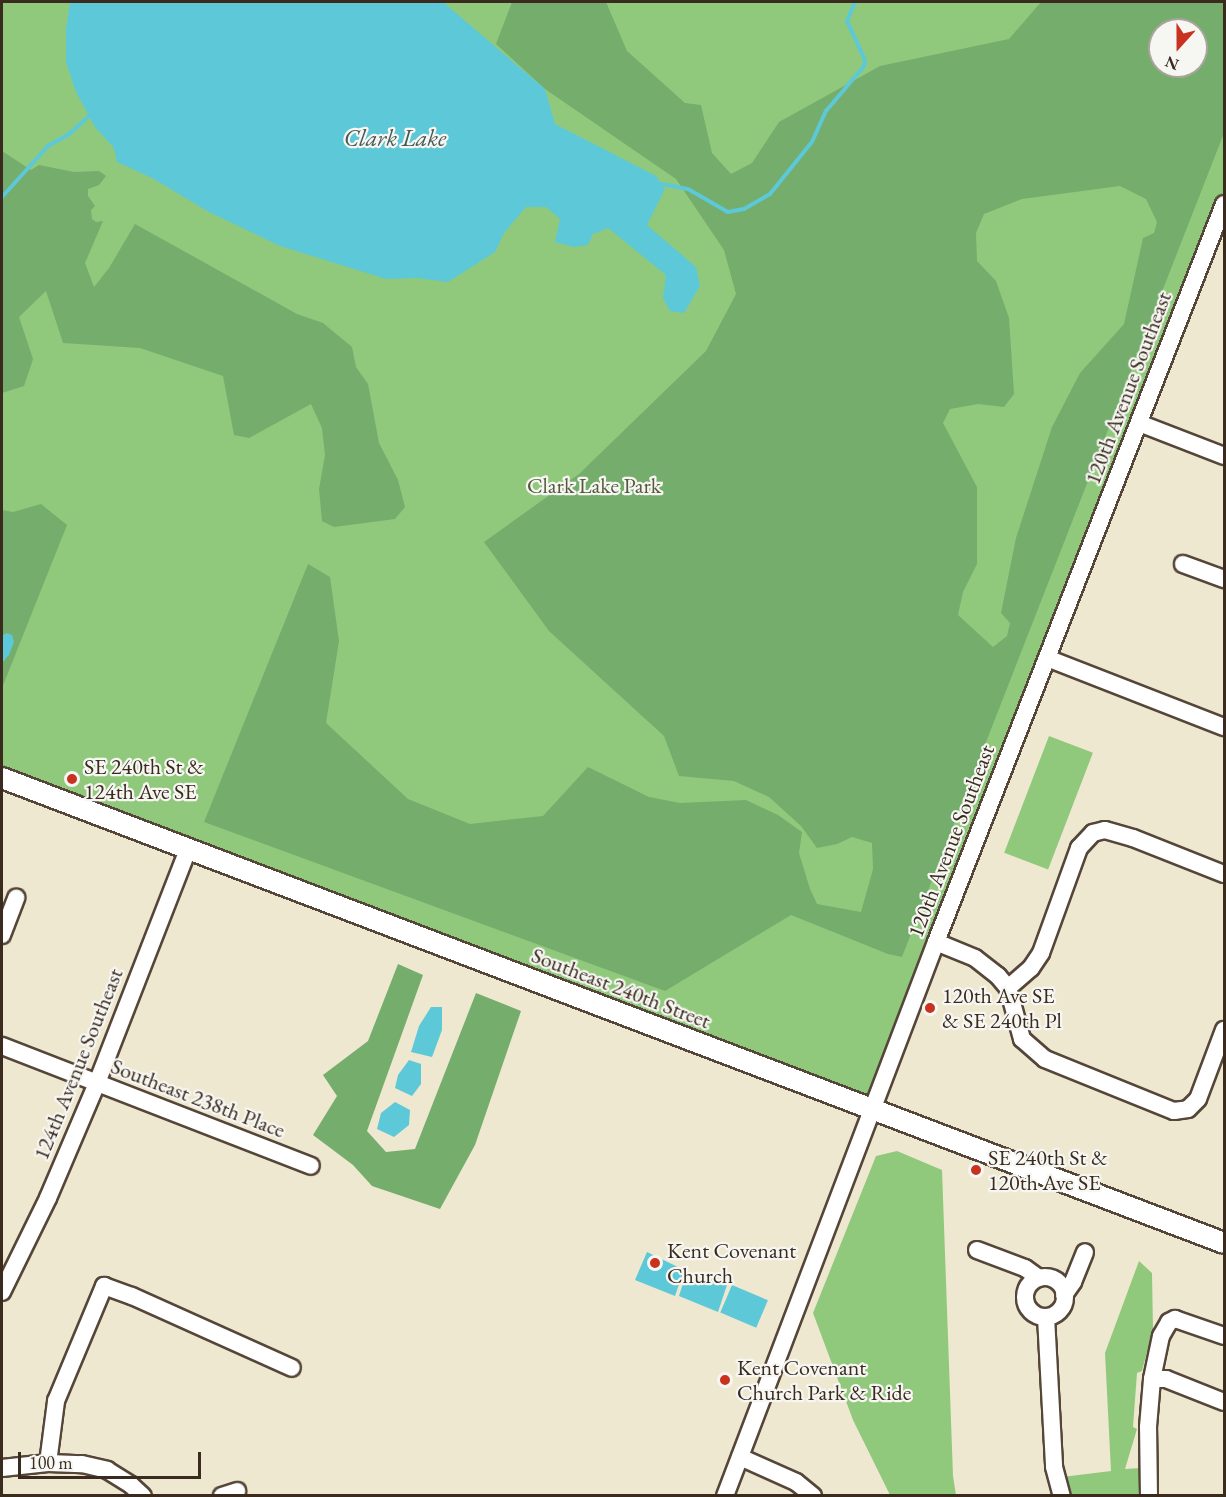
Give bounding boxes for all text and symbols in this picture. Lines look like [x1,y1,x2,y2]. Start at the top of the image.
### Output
north arrow [1148,18,1208,78]
text: N [1162,51,1182,76]
water label: Clark Lake [344,124,446,152]
street label: 120th Avenue Southeast [1079,288,1177,488]
park label: Clark Lake Park [527,473,661,499]
street label: 120th Avenue Southeast [902,741,1000,941]
place label: SE 240th St & 124th Ave SE [84,753,204,804]
marker: SE 240th St & 124th Ave SE [65,772,79,786]
street label: Southeast 240th Street [528,942,714,1034]
street label: 124th Avenue Southeast [28,964,128,1164]
place label: 120th Ave SE & SE 240th Pl [942,982,1062,1034]
marker: 120th Ave SE & SE 240th Pl [923,1001,937,1015]
street label: Southeast 238th Place [107,1053,289,1143]
place label: SE 240th St & 120th Ave SE [988,1144,1108,1196]
marker: SE 240th St & 120th Ave SE [969,1163,983,1177]
place label: Kent Covenant Church [667,1237,796,1288]
marker: Kent Covenant Church [648,1256,662,1270]
place label: Kent Covenant Church Park & Ride [737,1354,911,1406]
marker: Kent Covenant Church Park & Ride [718,1373,732,1387]
scale bar [21,1440,204,1478]
text: 100 m [29,1451,73,1474]

